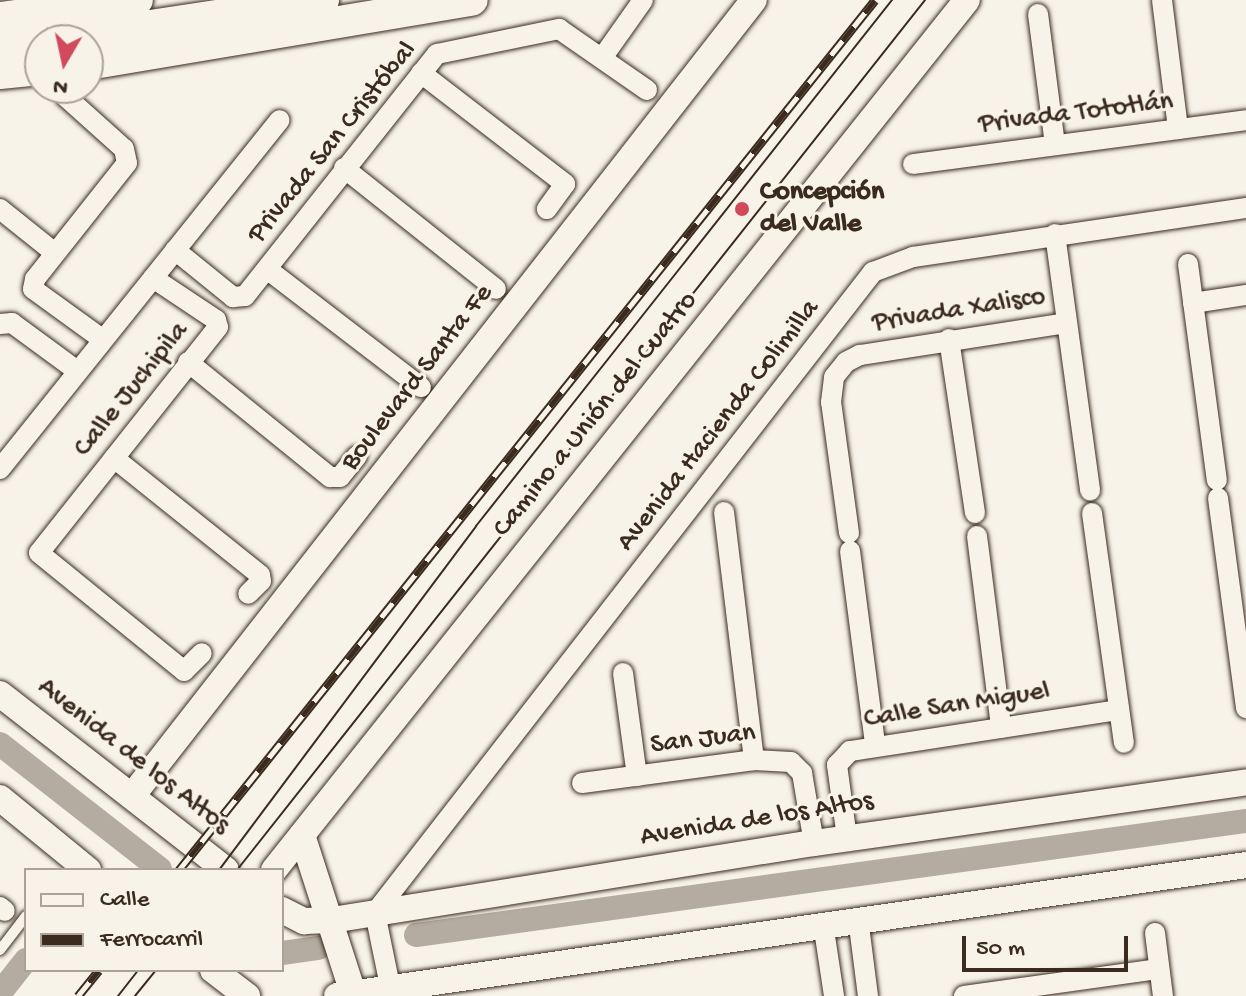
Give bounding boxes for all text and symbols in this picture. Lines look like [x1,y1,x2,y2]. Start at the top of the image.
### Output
north arrow [24,24,104,104]
street label: Privada San Cristóbal [241,35,425,251]
text: N [51,72,70,100]
street label: Privada Tototlán [977,85,1175,143]
place label: Concepción del Valle [760,176,884,242]
marker: Concepción del Valle [731,198,753,220]
street label: Boulevard Santa Fe [335,278,501,478]
street label: Privada Xalisco [870,281,1048,341]
street label: Camino a Unión del Cuatro [486,285,706,545]
street label: Avenida Hacienda Colimilla [610,293,828,559]
street label: Calle Juchipila [67,316,197,464]
street label: Avenida de los Altos [30,671,236,843]
street label: Calle San Miguel [862,675,1052,737]
street label: San Juan [649,717,757,763]
street label: Avenida de los Altos [638,785,876,855]
legend [24,868,284,972]
text: Calle [100,886,149,915]
scale bar [966,920,1132,970]
text: Ferrocarril [100,926,203,955]
text: 50 m [976,935,1025,964]

